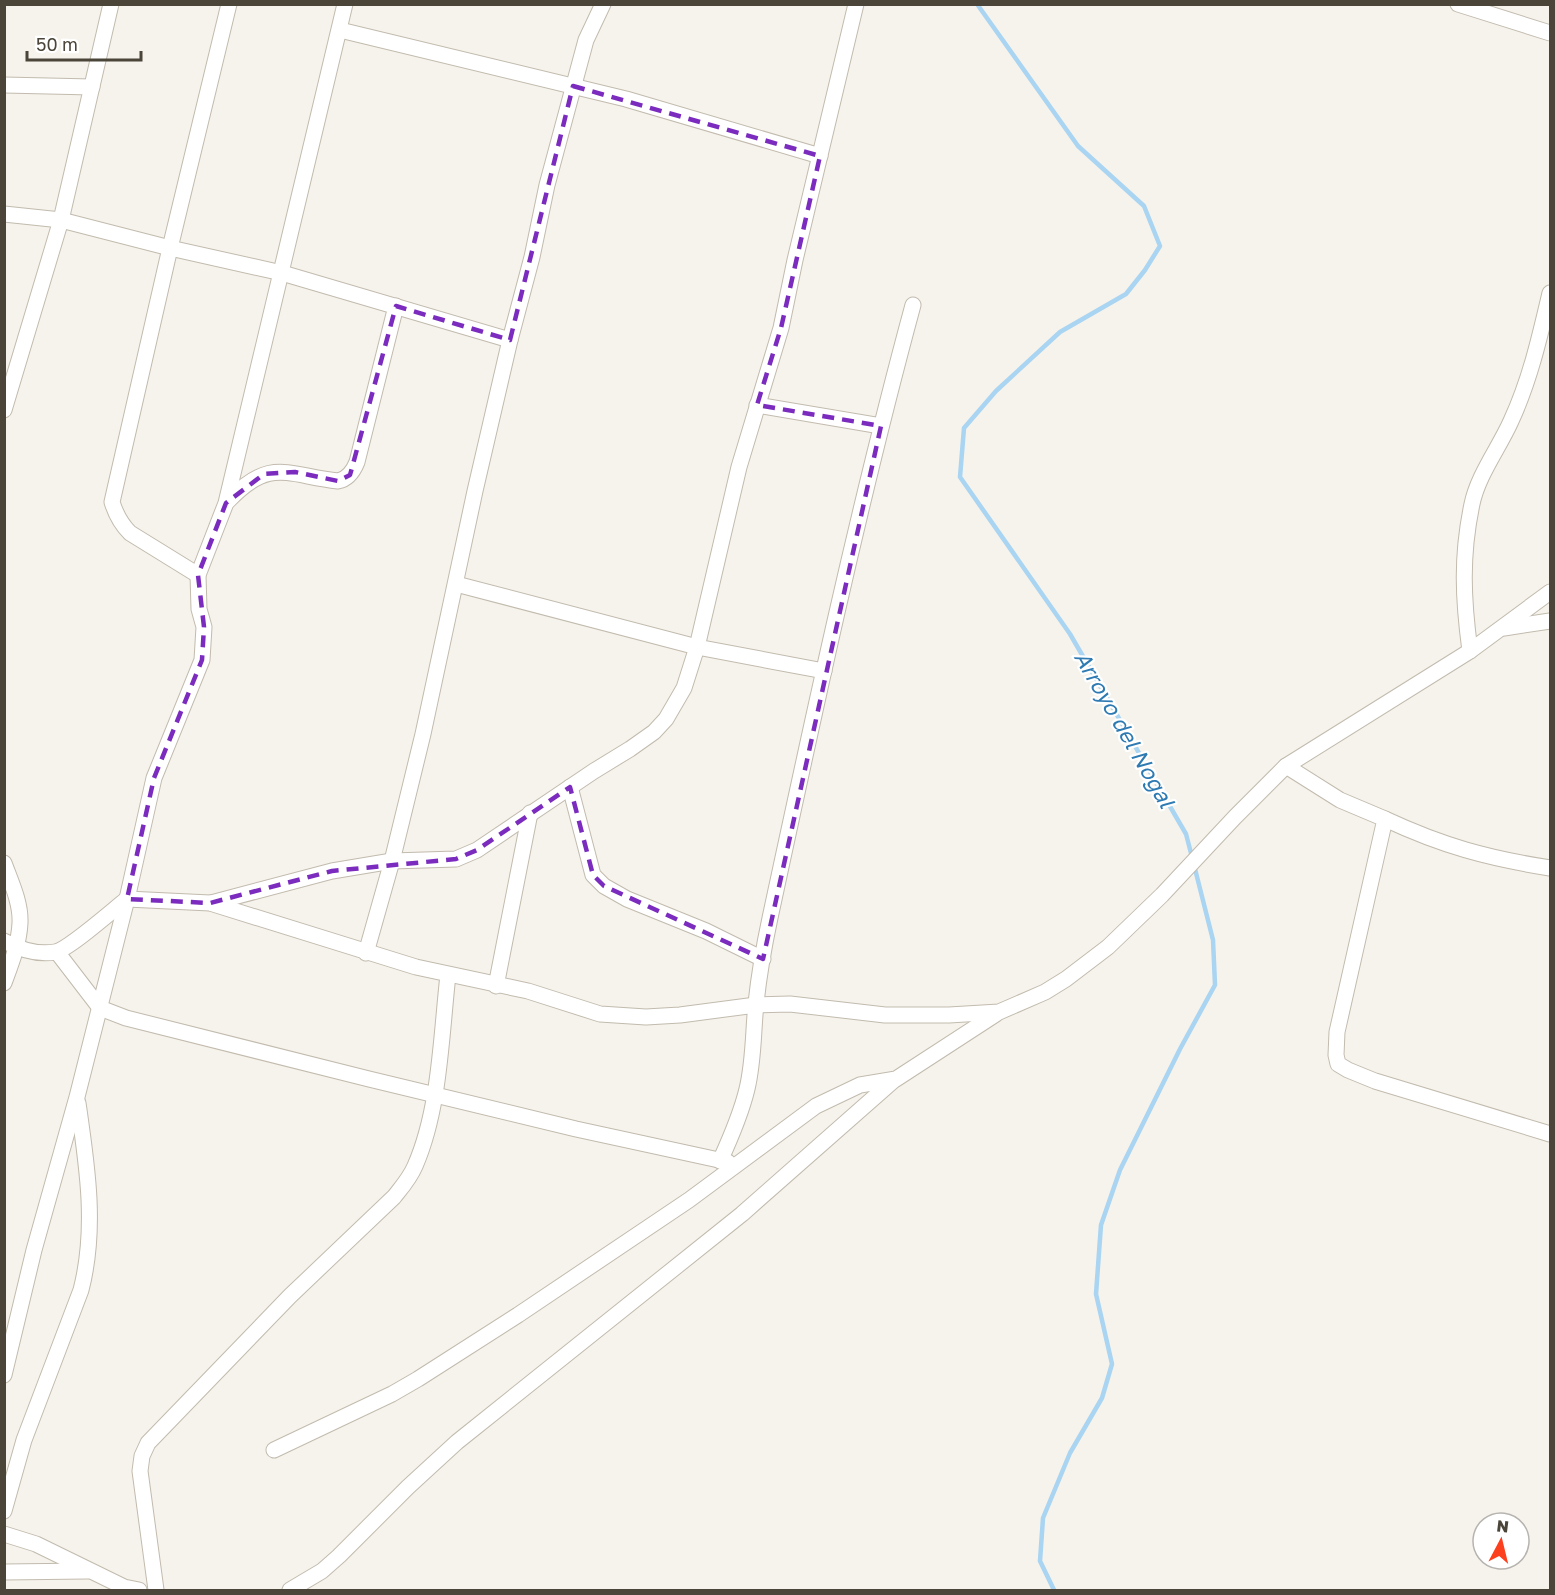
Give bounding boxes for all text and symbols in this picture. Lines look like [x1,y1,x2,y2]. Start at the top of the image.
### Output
scale bar [27,24,141,62]
text: 50 m [36,33,78,55]
water label: Arroyo del Nogal [1069,646,1181,813]
north arrow [1471,1511,1531,1571]
text: N [1496,1515,1510,1537]

